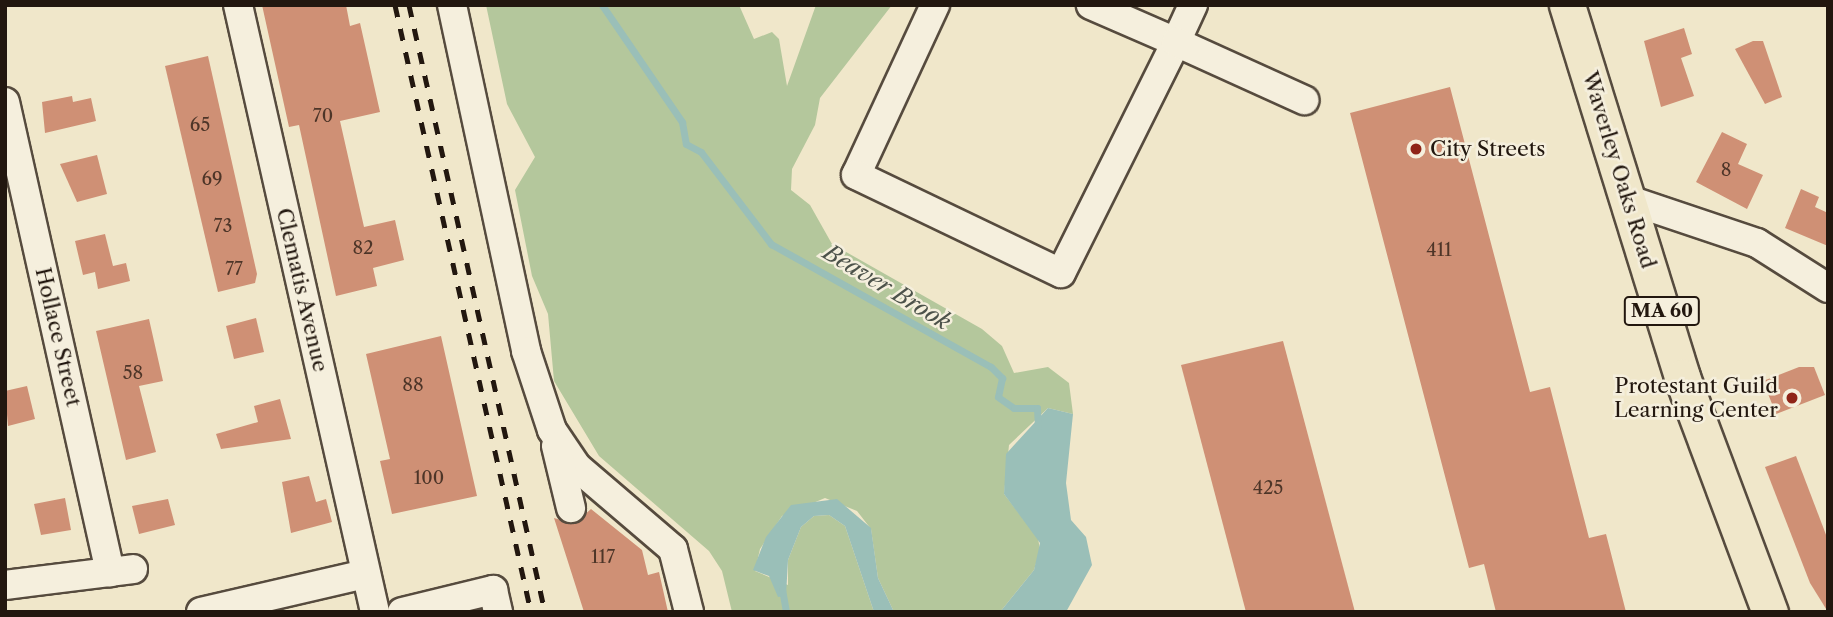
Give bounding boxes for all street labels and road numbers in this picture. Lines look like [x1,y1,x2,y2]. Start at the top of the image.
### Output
street label: Waverley Oaks Road [1577,68,1661,272]
street label: Clematis Avenue [271,205,333,375]
street label: Hollace Street [30,265,86,409]
road number: MA 60 [1622,296,1702,326]

